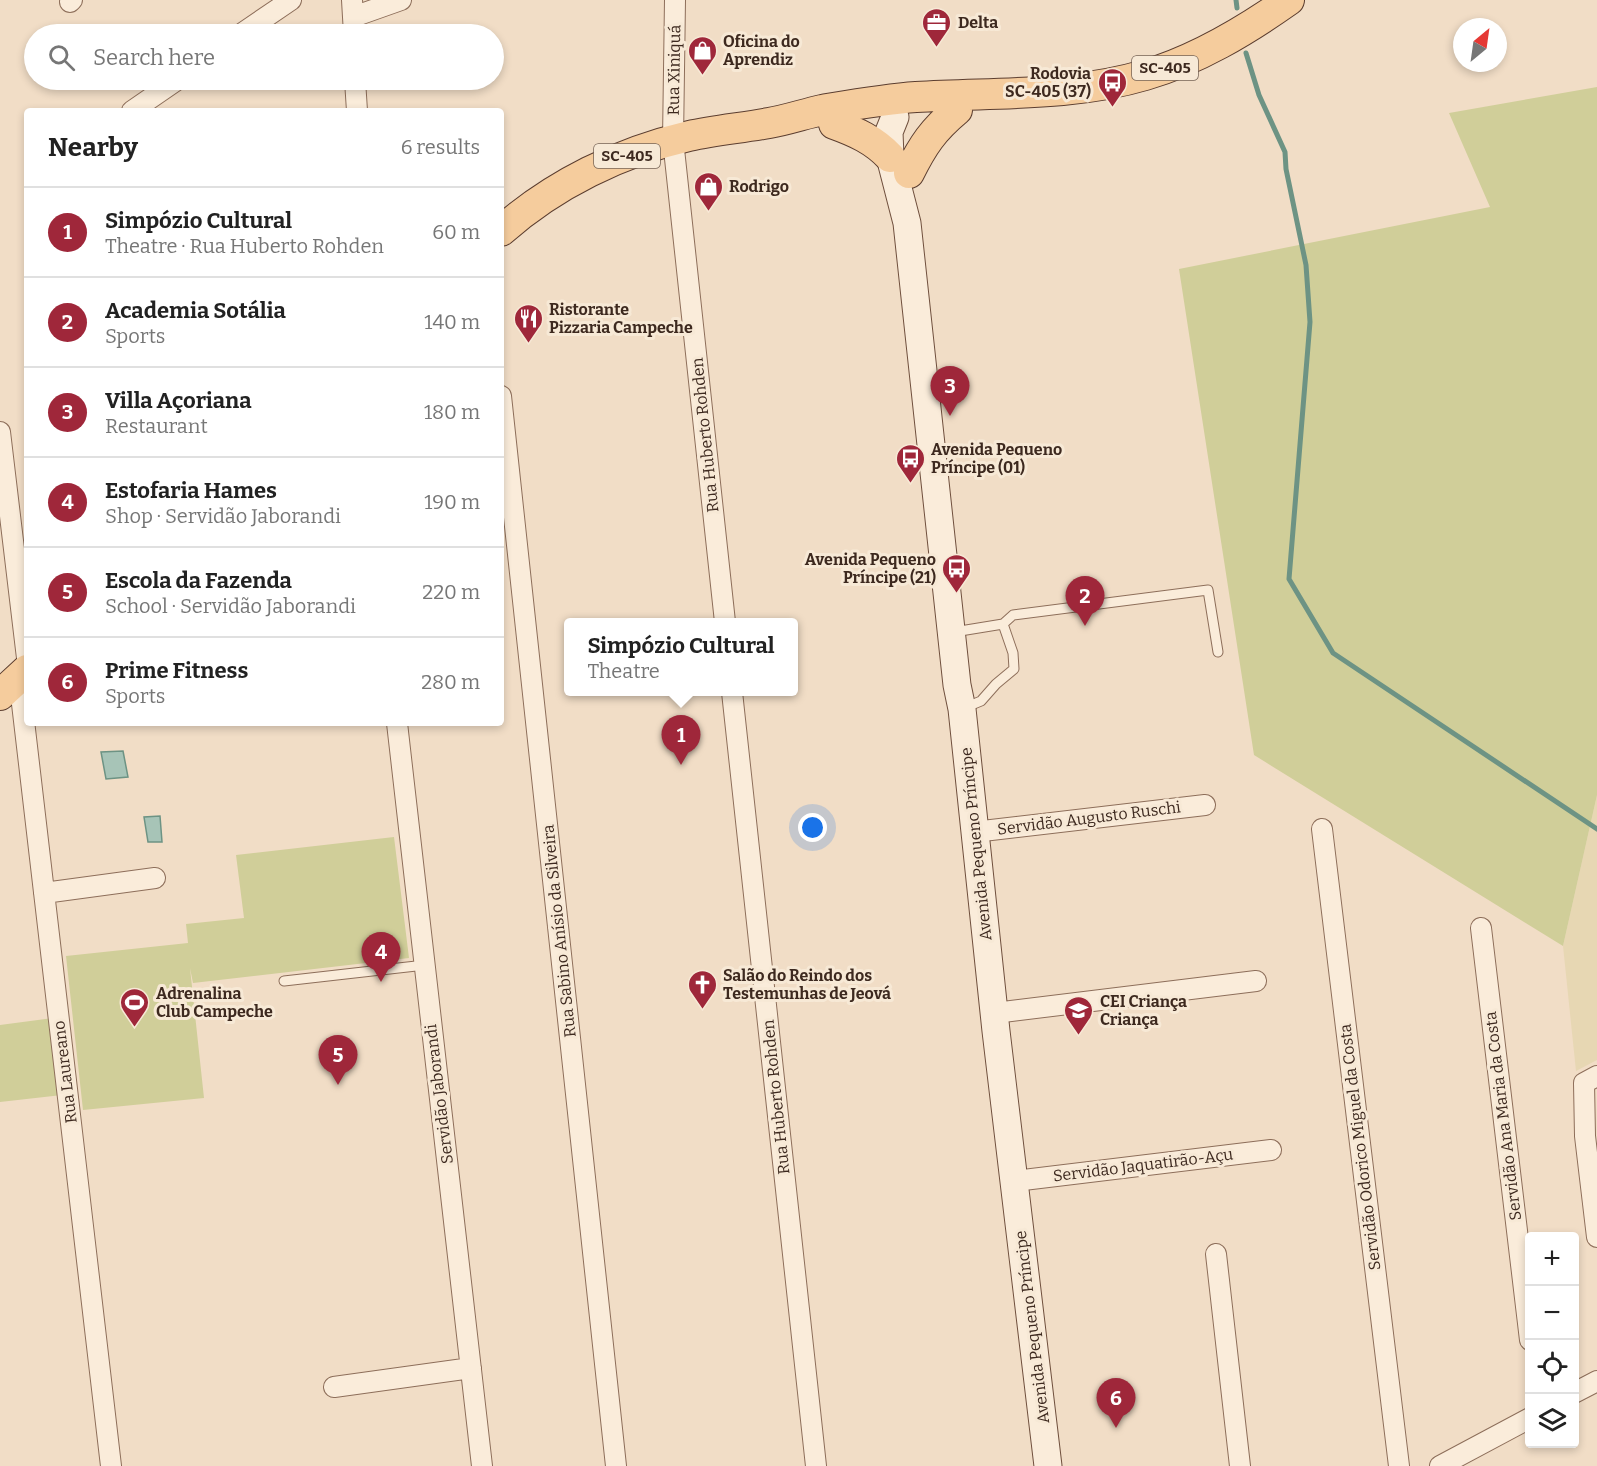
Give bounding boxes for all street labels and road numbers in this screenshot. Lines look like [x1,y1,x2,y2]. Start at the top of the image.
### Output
street label: Rua Xiniquá [664,24,684,115]
road number: SC-405 [1132,56,1198,80]
road number: SC-405 [594,144,660,168]
street label: Rua Huberto Rohden [687,357,723,513]
street label: Avenida Pequeno Príncipe [956,746,996,942]
street label: Servidão Augusto Ruschi [996,797,1182,839]
street label: Rua Sabino Anísio da Silveira [538,823,580,1038]
street label: Servidão Ana Maria da Costa [1481,1010,1525,1222]
street label: Rua Huberto Rohden [758,1019,794,1175]
street label: Rua Laureano [49,1020,81,1124]
street label: Servidão Odorico Miguel da Costa [1335,1022,1385,1271]
street label: Servidão Jaborandi [421,1023,457,1165]
street label: Servidão Jaquatirão-Açu [1052,1145,1234,1185]
street label: Avenida Pequeno Príncipe [1011,1229,1053,1425]

